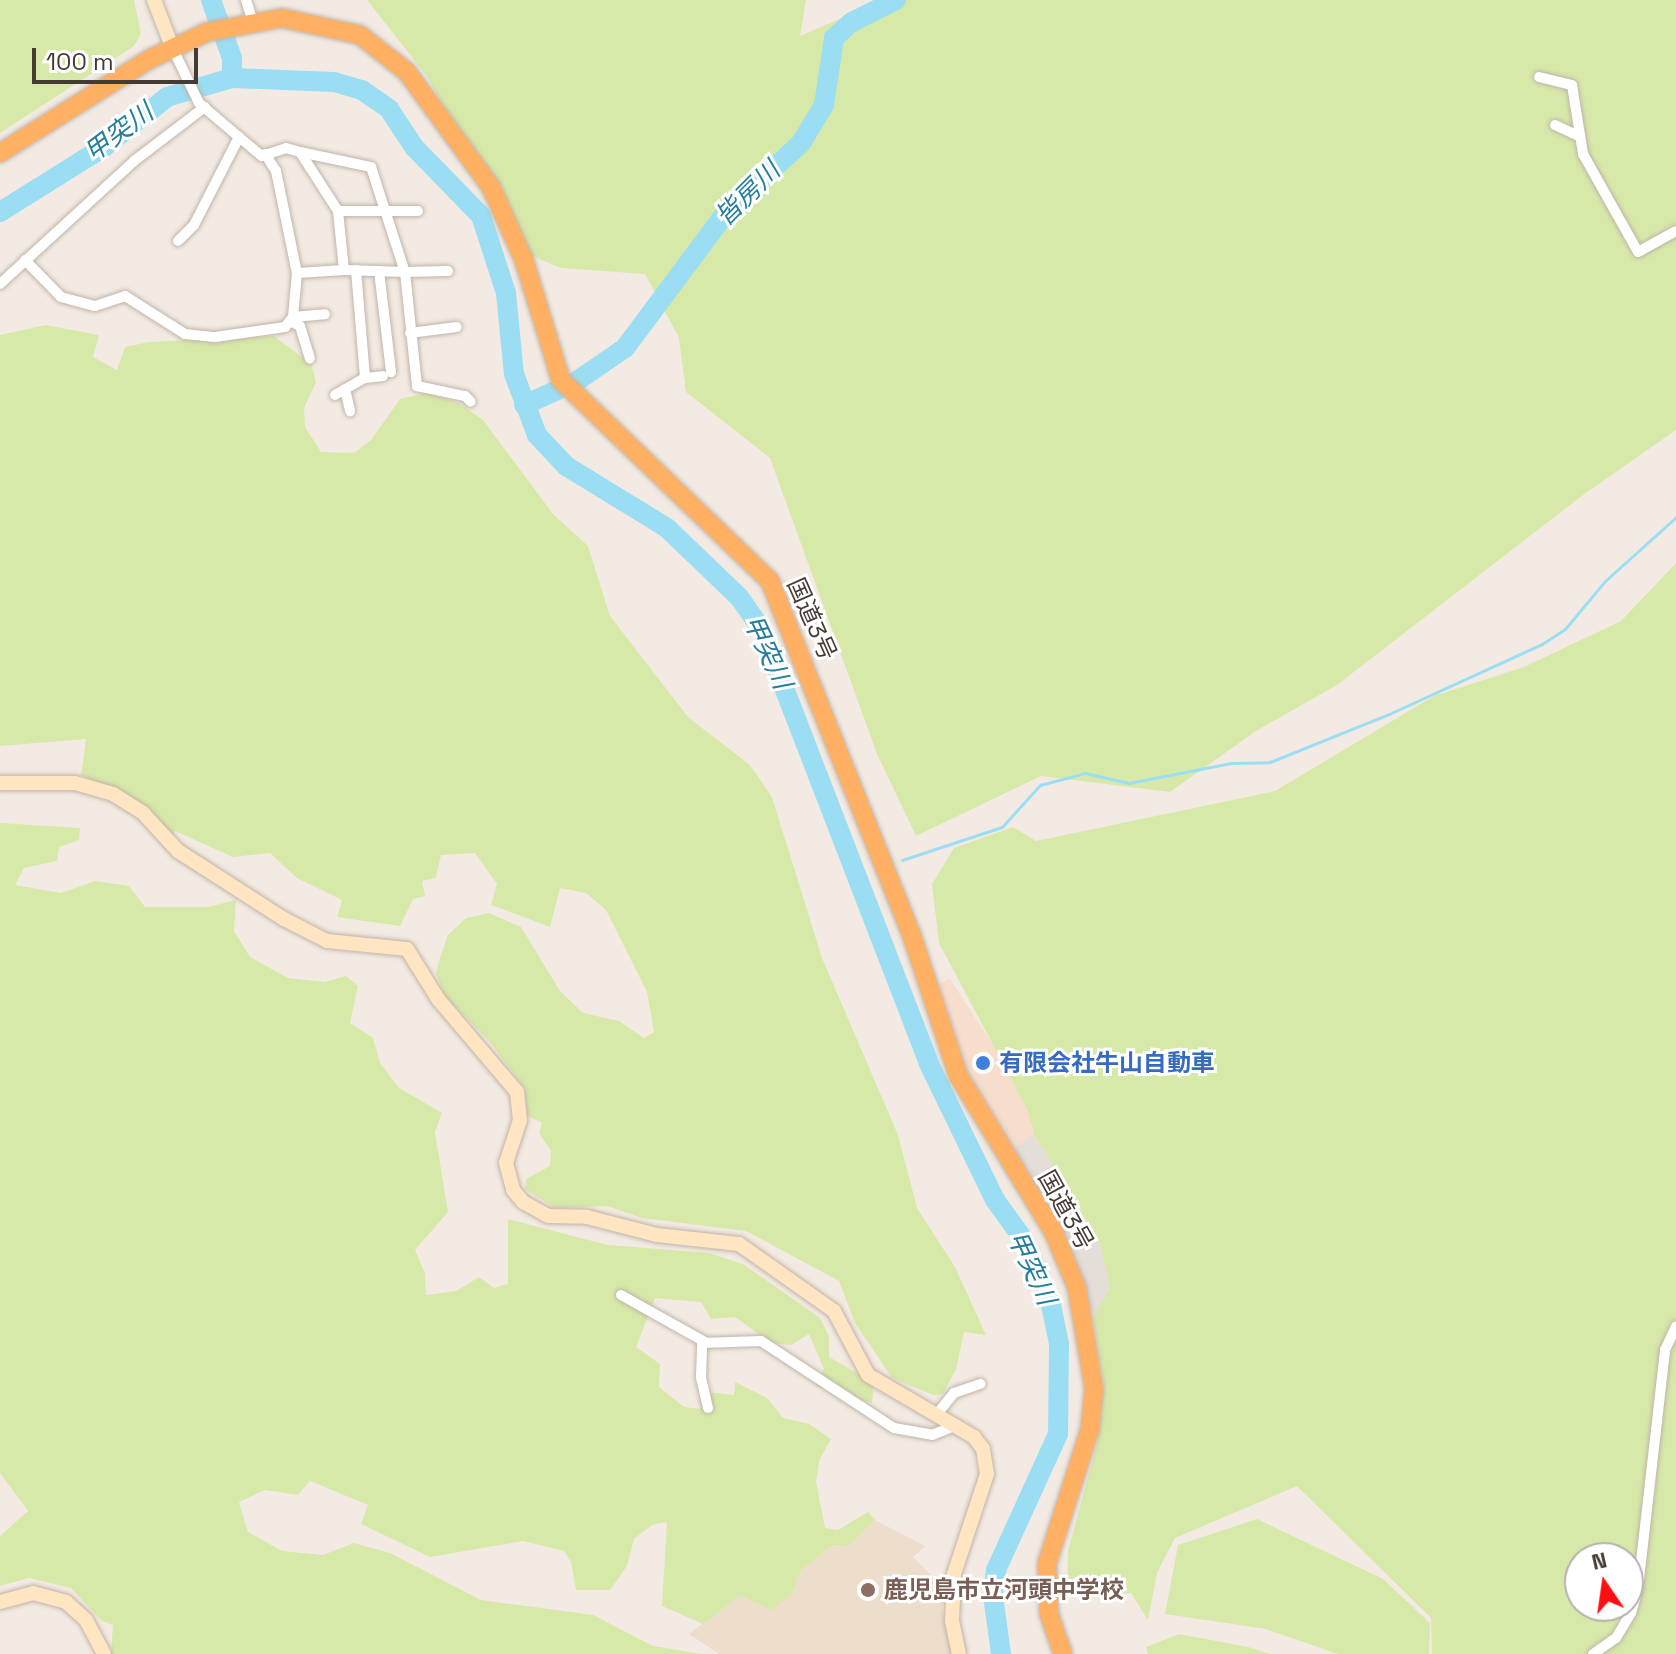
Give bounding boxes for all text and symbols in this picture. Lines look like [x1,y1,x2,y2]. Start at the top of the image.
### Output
scale bar [36,32,202,82]
text: 100 m [46,46,114,77]
water label: 甲突川 [78,97,160,169]
water label: 皆房川 [709,155,787,233]
street label: 国道3号 [781,574,843,664]
water label: 甲突川 [736,610,798,694]
place label: 有限会社牛山自動車 [999,1049,1215,1077]
marker: 有限会社牛山自動車 [974,1054,992,1072]
street label: 国道3号 [1032,1165,1100,1255]
water label: 甲突川 [1000,1226,1062,1310]
north arrow [1564,1542,1644,1622]
text: N [1589,1545,1609,1576]
place label: 鹿児島市立河頭中学校 [884,1576,1124,1604]
marker: 鹿児島市立河頭中学校 [859,1581,877,1599]

